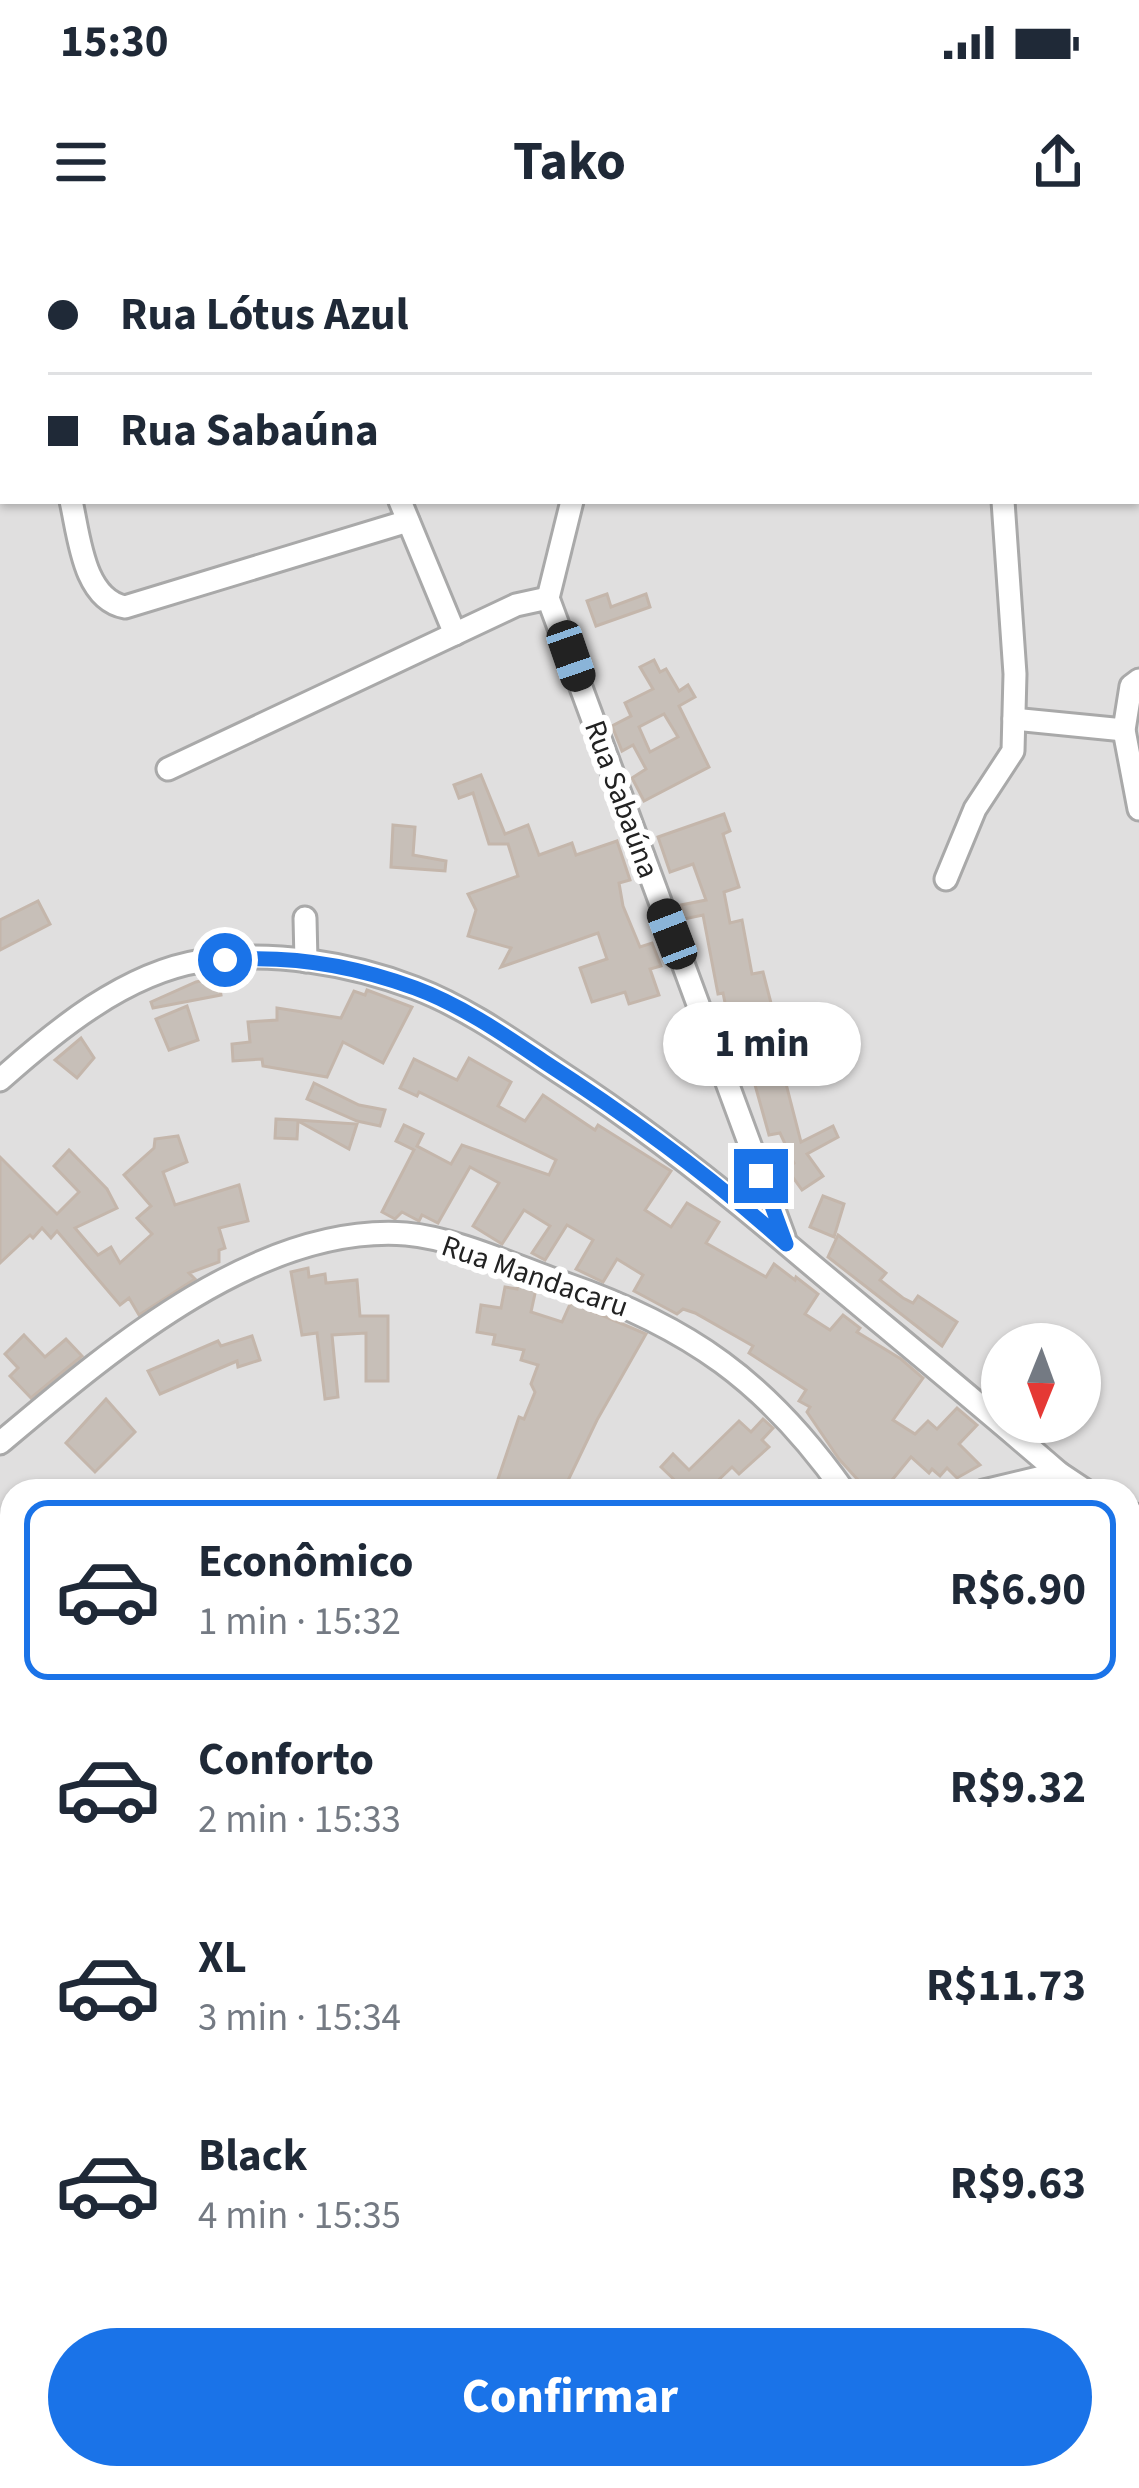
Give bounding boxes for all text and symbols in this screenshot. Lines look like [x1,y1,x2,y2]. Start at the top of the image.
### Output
text: 15:30 [60,10,169,74]
text: Tako [513,124,626,201]
icon: menu [48,129,114,195]
icon: share [1025,129,1091,195]
text: Rua Lótus Azul [120,283,409,347]
text: Rua Sabaúna [120,399,379,463]
car [542,616,600,696]
street label: Rua Sabaúna [573,714,670,884]
car [642,894,702,974]
route start [198,933,252,987]
callout: 1 min [662,1002,860,1086]
text: 1 min [715,1016,809,1072]
route end [734,1149,788,1203]
street label: Rua Mandacaru [436,1224,634,1329]
north arrow [981,1323,1101,1443]
map controls [981,1323,1101,1443]
text: Econômico [198,1530,414,1594]
icon: car [54,1536,162,1644]
text: R$6.90 [950,1558,1086,1622]
text: 1 min · 15:32 [198,1594,401,1650]
text: Conforto [198,1728,374,1792]
icon: car [54,1734,162,1842]
text: R$9.32 [950,1756,1086,1820]
text: 2 min · 15:33 [198,1792,401,1848]
text: XL [198,1926,247,1990]
icon: car [54,1932,162,2040]
text: R$11.73 [926,1954,1086,2018]
text: 3 min · 15:34 [198,1990,401,2046]
text: Black [198,2124,308,2188]
icon: car [54,2130,162,2238]
text: R$9.63 [950,2152,1086,2216]
text: 4 min · 15:35 [198,2188,401,2244]
button: Confirmar [48,2328,1092,2466]

